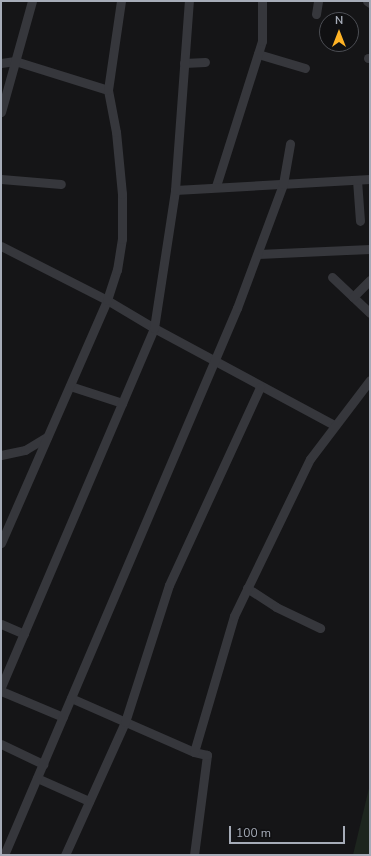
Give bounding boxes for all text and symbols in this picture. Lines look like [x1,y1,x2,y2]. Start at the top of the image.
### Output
north arrow [319,12,359,52]
text: N [335,13,343,28]
scale bar [231,818,347,844]
text: 100 m [236,825,271,841]

